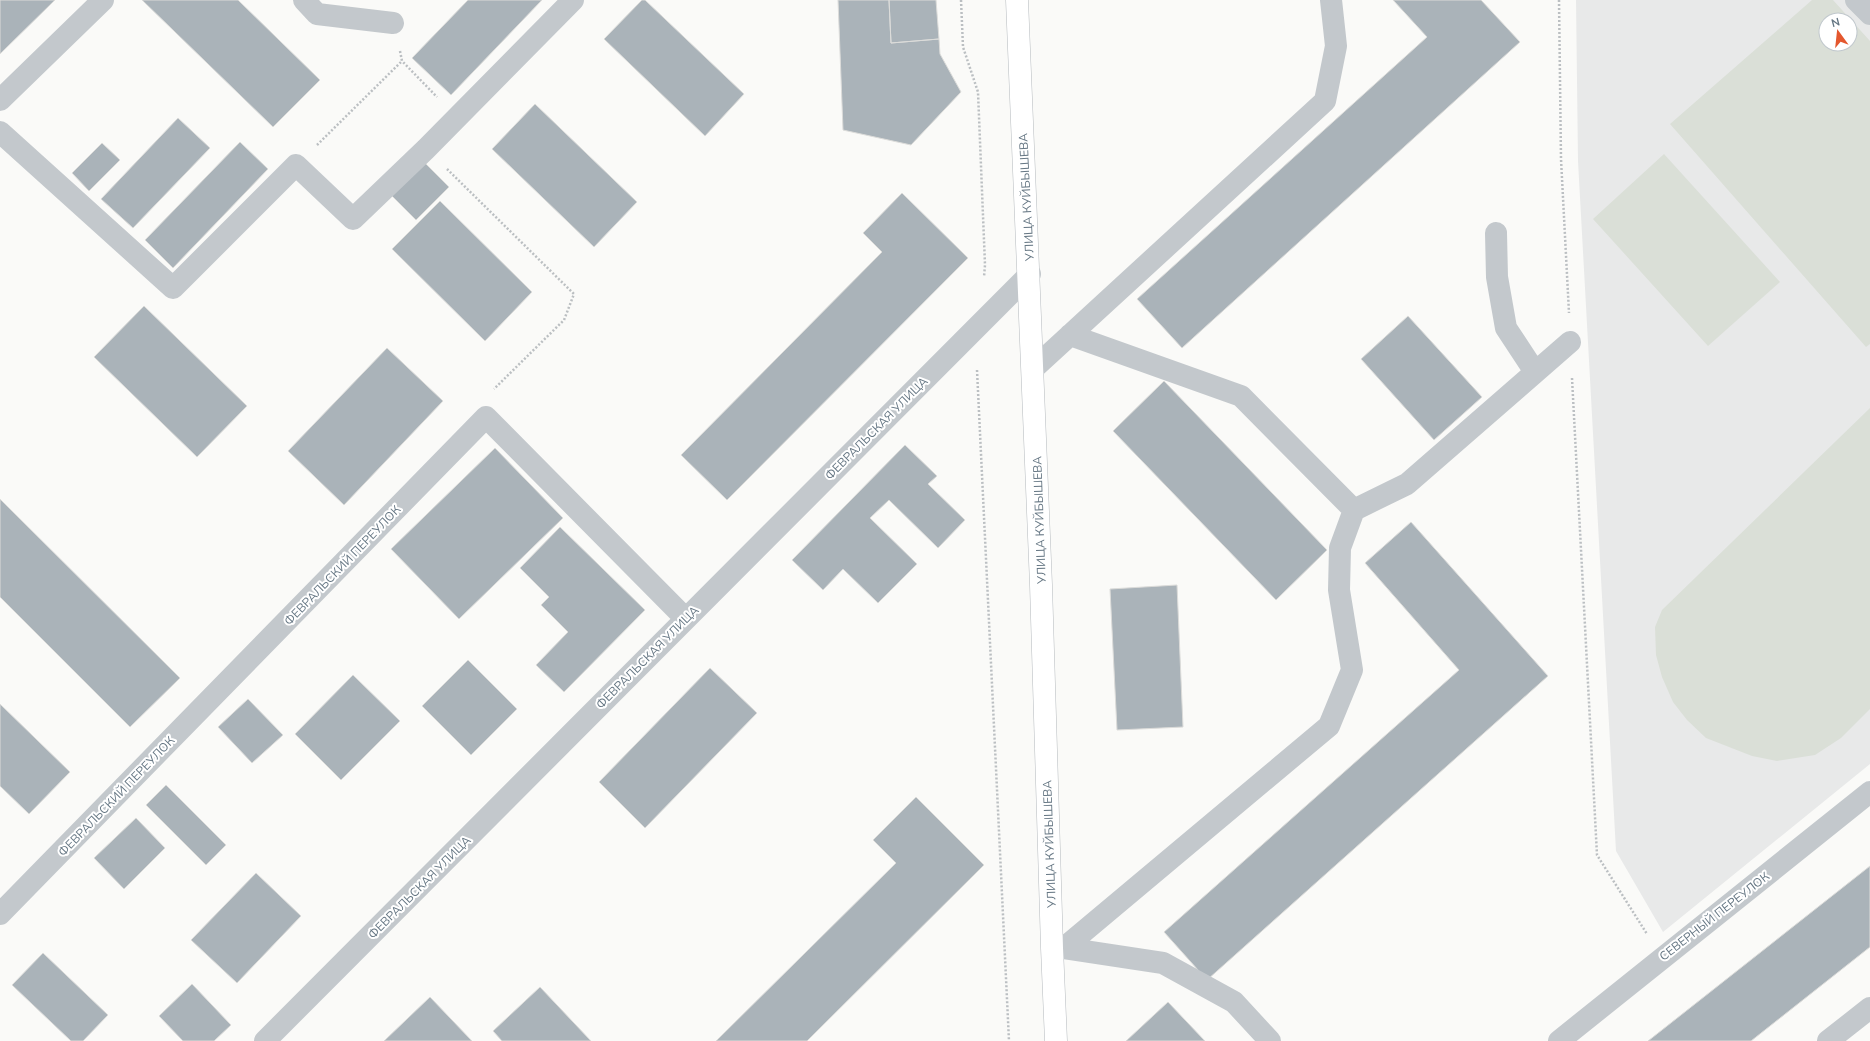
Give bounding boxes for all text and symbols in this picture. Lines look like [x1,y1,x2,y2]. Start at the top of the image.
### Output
north arrow [1818,12,1858,52]
text: N [1830,15,1841,30]
street label: УЛИЦА КУЙБЫШЕВА [1015,133,1037,262]
street label: ФЕВРАЛЬСКАЯ УЛИЦА [821,373,931,483]
street label: УЛИЦА КУЙБЫШЕВА [1029,456,1049,585]
street label: ФЕВРАЛЬСКИЙ ПЕРЕУЛОК [281,502,403,628]
street label: ФЕВРАЛЬСКАЯ УЛИЦА [592,602,702,712]
street label: ФЕВРАЛЬСКИЙ ПЕРЕУЛОК [55,733,177,859]
street label: УЛИЦА КУЙБЫШЕВА [1039,780,1059,909]
street label: ФЕВРАЛЬСКАЯ УЛИЦА [364,832,474,942]
street label: СЕВЕРНЫЙ ПЕРЕУЛОК [1656,868,1772,964]

